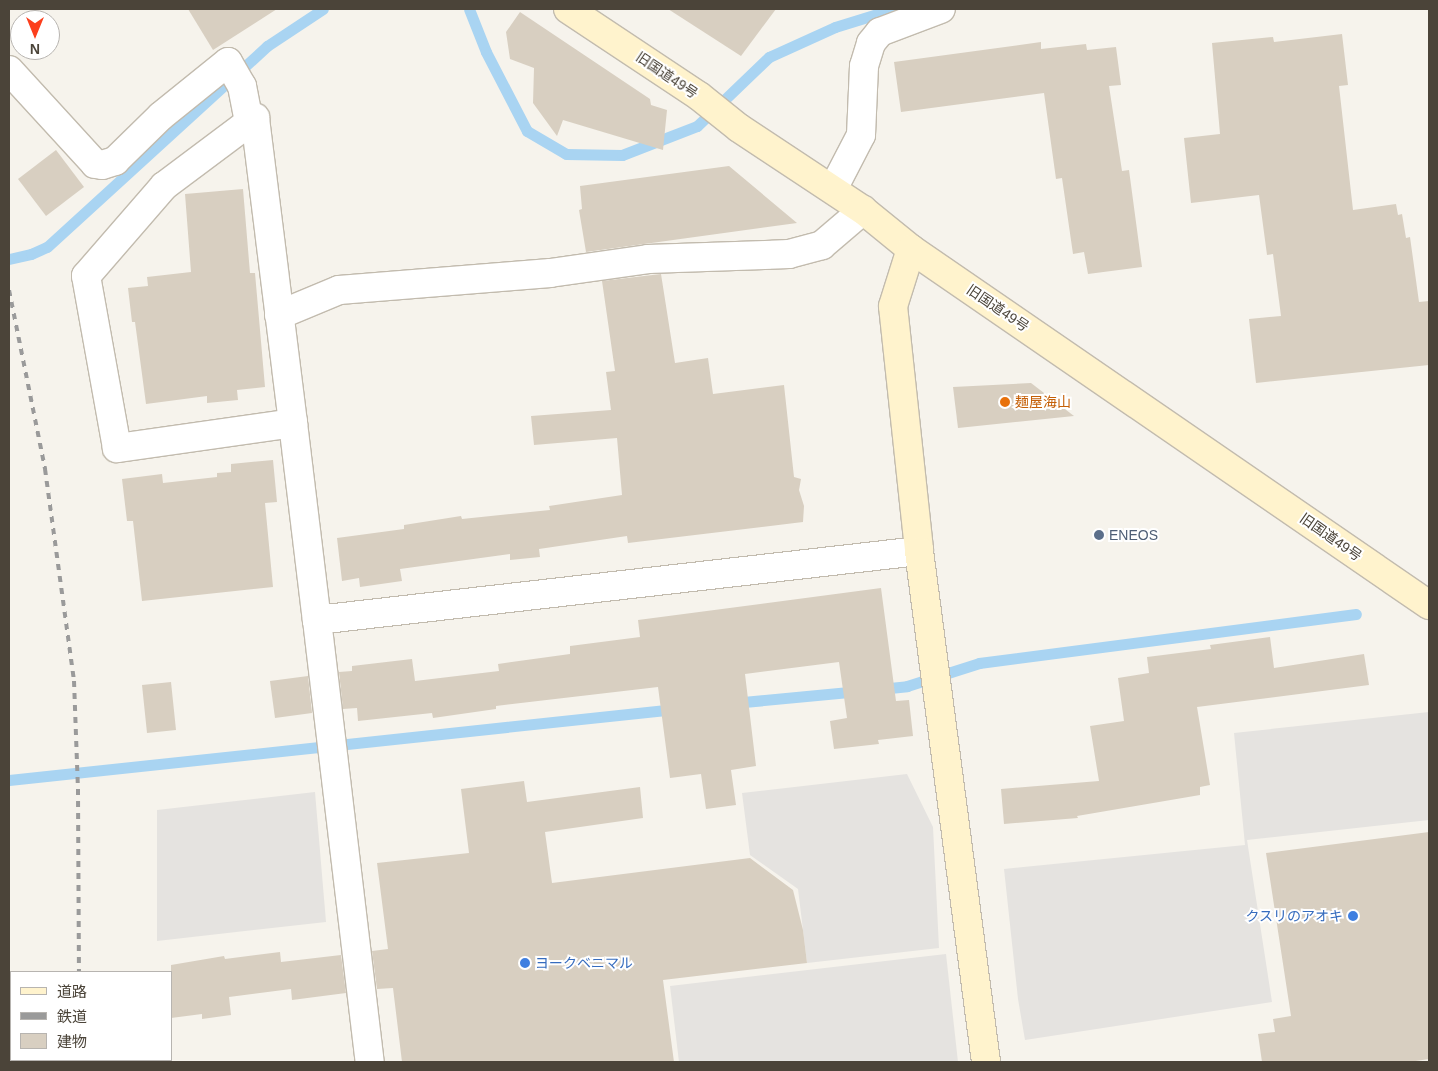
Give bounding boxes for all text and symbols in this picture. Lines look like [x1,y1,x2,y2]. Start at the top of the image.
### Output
north arrow [10,10,60,60]
text: N [30,41,40,57]
street label: 旧国道49号 [633,48,701,102]
street label: 旧国道49号 [964,281,1032,335]
place label: 麺屋海山 [1015,394,1071,410]
marker: 麺屋海山 [999,396,1011,408]
street label: 旧国道49号 [1297,510,1365,564]
place label: ENEOS [1109,527,1158,543]
marker: ENEOS [1093,529,1105,541]
place label: クスリのアオキ [1245,908,1343,924]
marker: クスリのアオキ [1347,910,1359,922]
place label: ヨークベニマル [535,955,633,971]
marker: ヨークベニマル [519,957,531,969]
legend [10,971,172,1061]
text: 道路 [57,983,87,1000]
text: 鉄道 [57,1008,87,1025]
text: 建物 [57,1033,87,1050]

